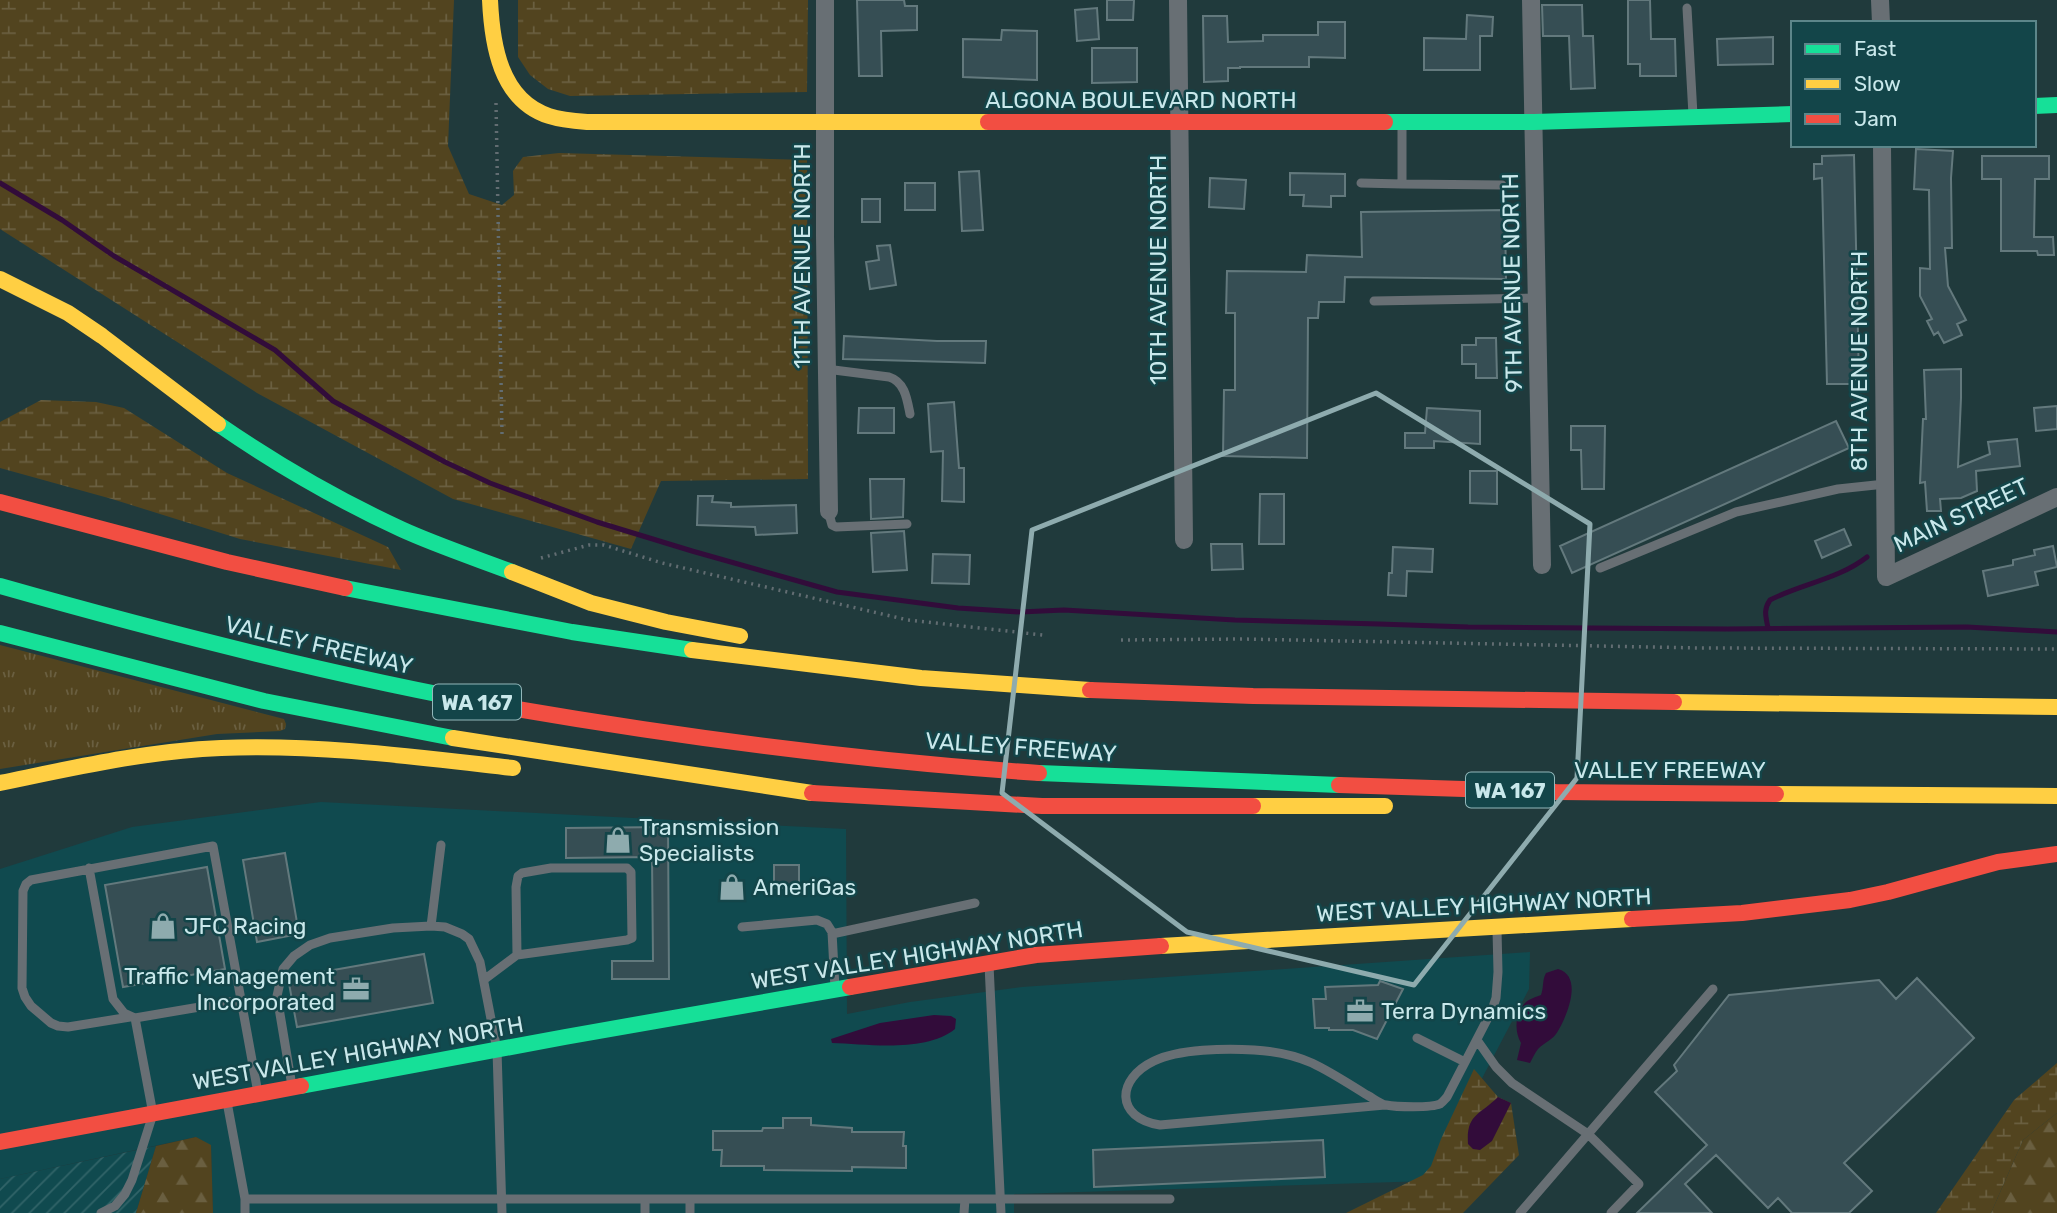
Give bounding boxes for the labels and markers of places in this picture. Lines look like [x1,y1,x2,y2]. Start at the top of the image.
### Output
place label: Transmission Specialists [639,813,780,867]
shop icon: Transmission Specialists [603,825,633,855]
shop icon: AmeriGas [717,872,747,902]
place label: AmeriGas [753,873,856,901]
shop icon: JFC Racing [148,911,178,941]
place label: JFC Racing [184,912,307,940]
place label: Traffic Management Incorporated [124,962,335,1016]
office icon: Traffic Management Incorporated [341,974,371,1004]
office icon: Terra Dynamics [1345,996,1375,1026]
place label: Terra Dynamics [1381,997,1546,1025]

